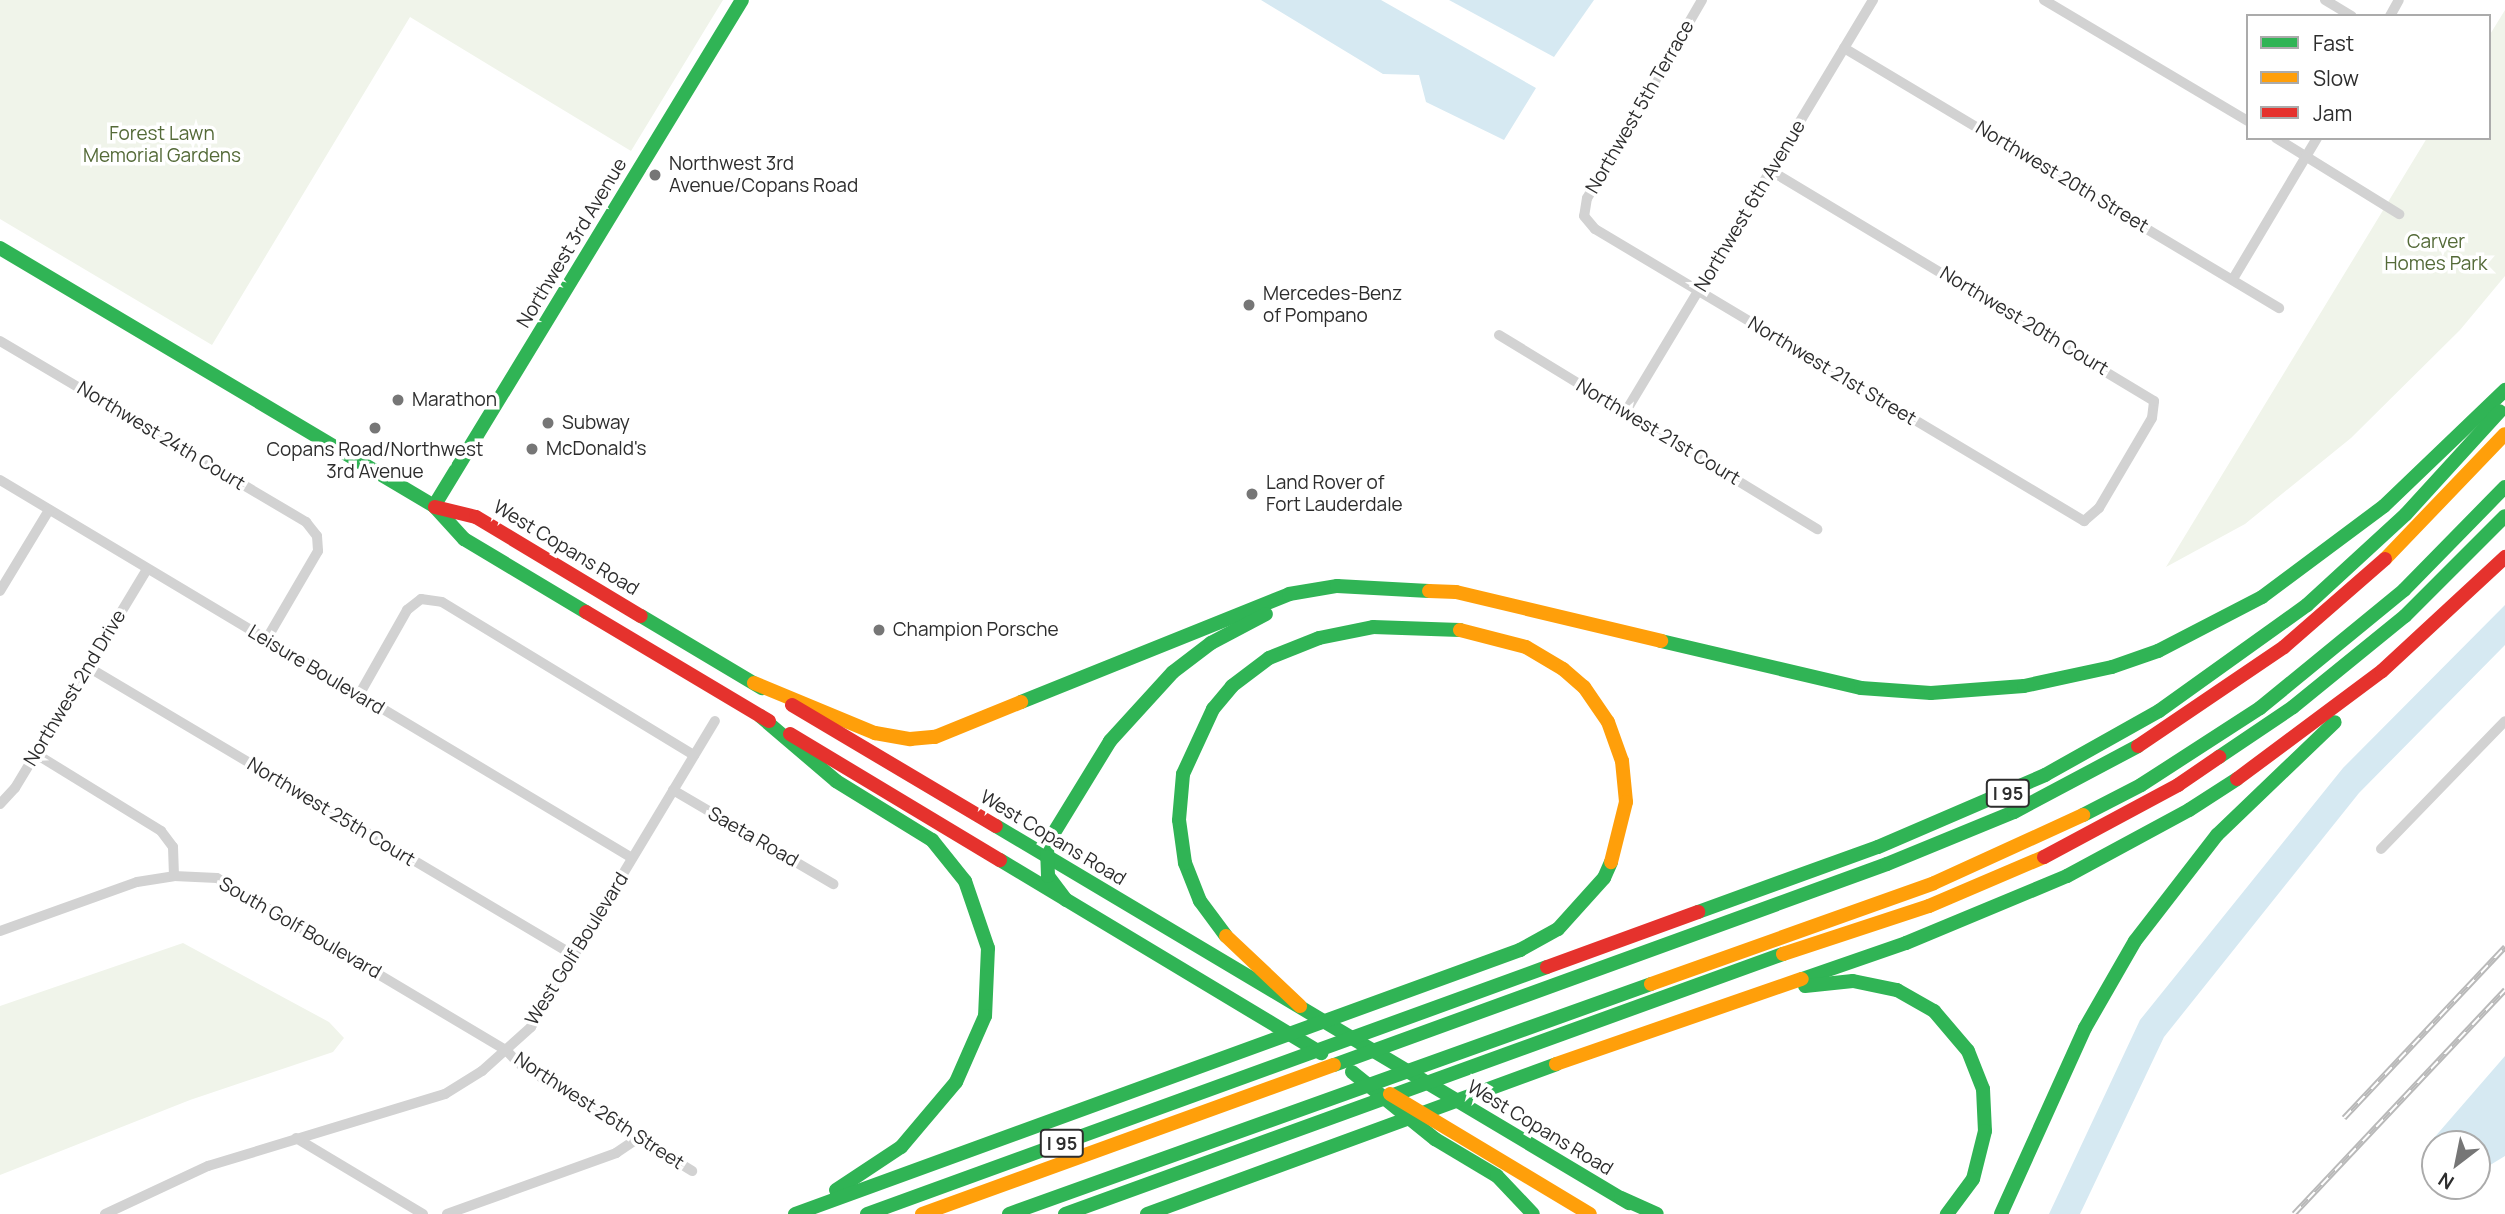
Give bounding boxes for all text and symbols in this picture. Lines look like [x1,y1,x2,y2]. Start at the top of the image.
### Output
legend [2246,14,2491,140]
street label: Northwest 5th Terrace [1581,16,1699,198]
text: Fast [2313,29,2354,57]
text: Slow [2313,64,2359,92]
text: Jam [2313,99,2352,127]
street label: Northwest 6th Avenue [1690,116,1810,296]
street label: Northwest 20th Street [1971,116,2153,238]
park label: Forest Lawn Memorial Gardens [83,123,241,167]
place label: Northwest 3rd Avenue/Copans Road [669,153,858,197]
street label: Northwest 3rd Avenue [512,154,632,332]
marker: Northwest 3rd Avenue/Copans Road [647,167,663,183]
park label: Carver Homes Park [2384,231,2488,275]
street label: Northwest 20th Court [1936,262,2112,380]
place label: Mercedes-Benz of Pompano [1263,283,1402,327]
marker: Mercedes-Benz of Pompano [1241,297,1257,313]
street label: Northwest 21st Street [1744,312,1920,430]
street label: Northwest 21st Court [1572,374,1744,490]
street label: Northwest 24th Court [73,377,249,495]
place label: Marathon [412,389,497,411]
marker: Marathon [390,392,406,408]
place label: Subway [562,412,630,434]
marker: Subway [540,415,556,431]
marker: Copans Road/Northwest 3rd Avenue [367,420,383,436]
place label: McDonald's [546,438,647,460]
place label: Copans Road/Northwest 3rd Avenue [267,439,483,483]
marker: McDonald's [524,441,540,457]
place label: Land Rover of Fort Lauderdale [1266,472,1403,516]
marker: Land Rover of Fort Lauderdale [1244,486,1260,502]
street label: West Copans Road [489,496,643,600]
street label: Northwest 2nd Drive [19,606,131,770]
place label: Champion Porsche [893,619,1059,641]
street label: Leisure Boulevard [244,620,388,720]
marker: Champion Porsche [871,622,887,638]
street label: Northwest 25th Court [243,753,419,871]
road number: I 95 [1985,778,2031,808]
street label: West Copans Road [976,786,1130,890]
street label: Saeta Road [704,802,802,872]
street label: West Golf Boulevard [521,868,633,1030]
street label: South Golf Boulevard [215,872,385,984]
street label: Northwest 26th Street [510,1048,688,1174]
street label: West Copans Road [1463,1076,1617,1180]
road number: I 95 [1039,1128,1085,1158]
north arrow [2421,1130,2491,1200]
text: N [2433,1166,2459,1196]

